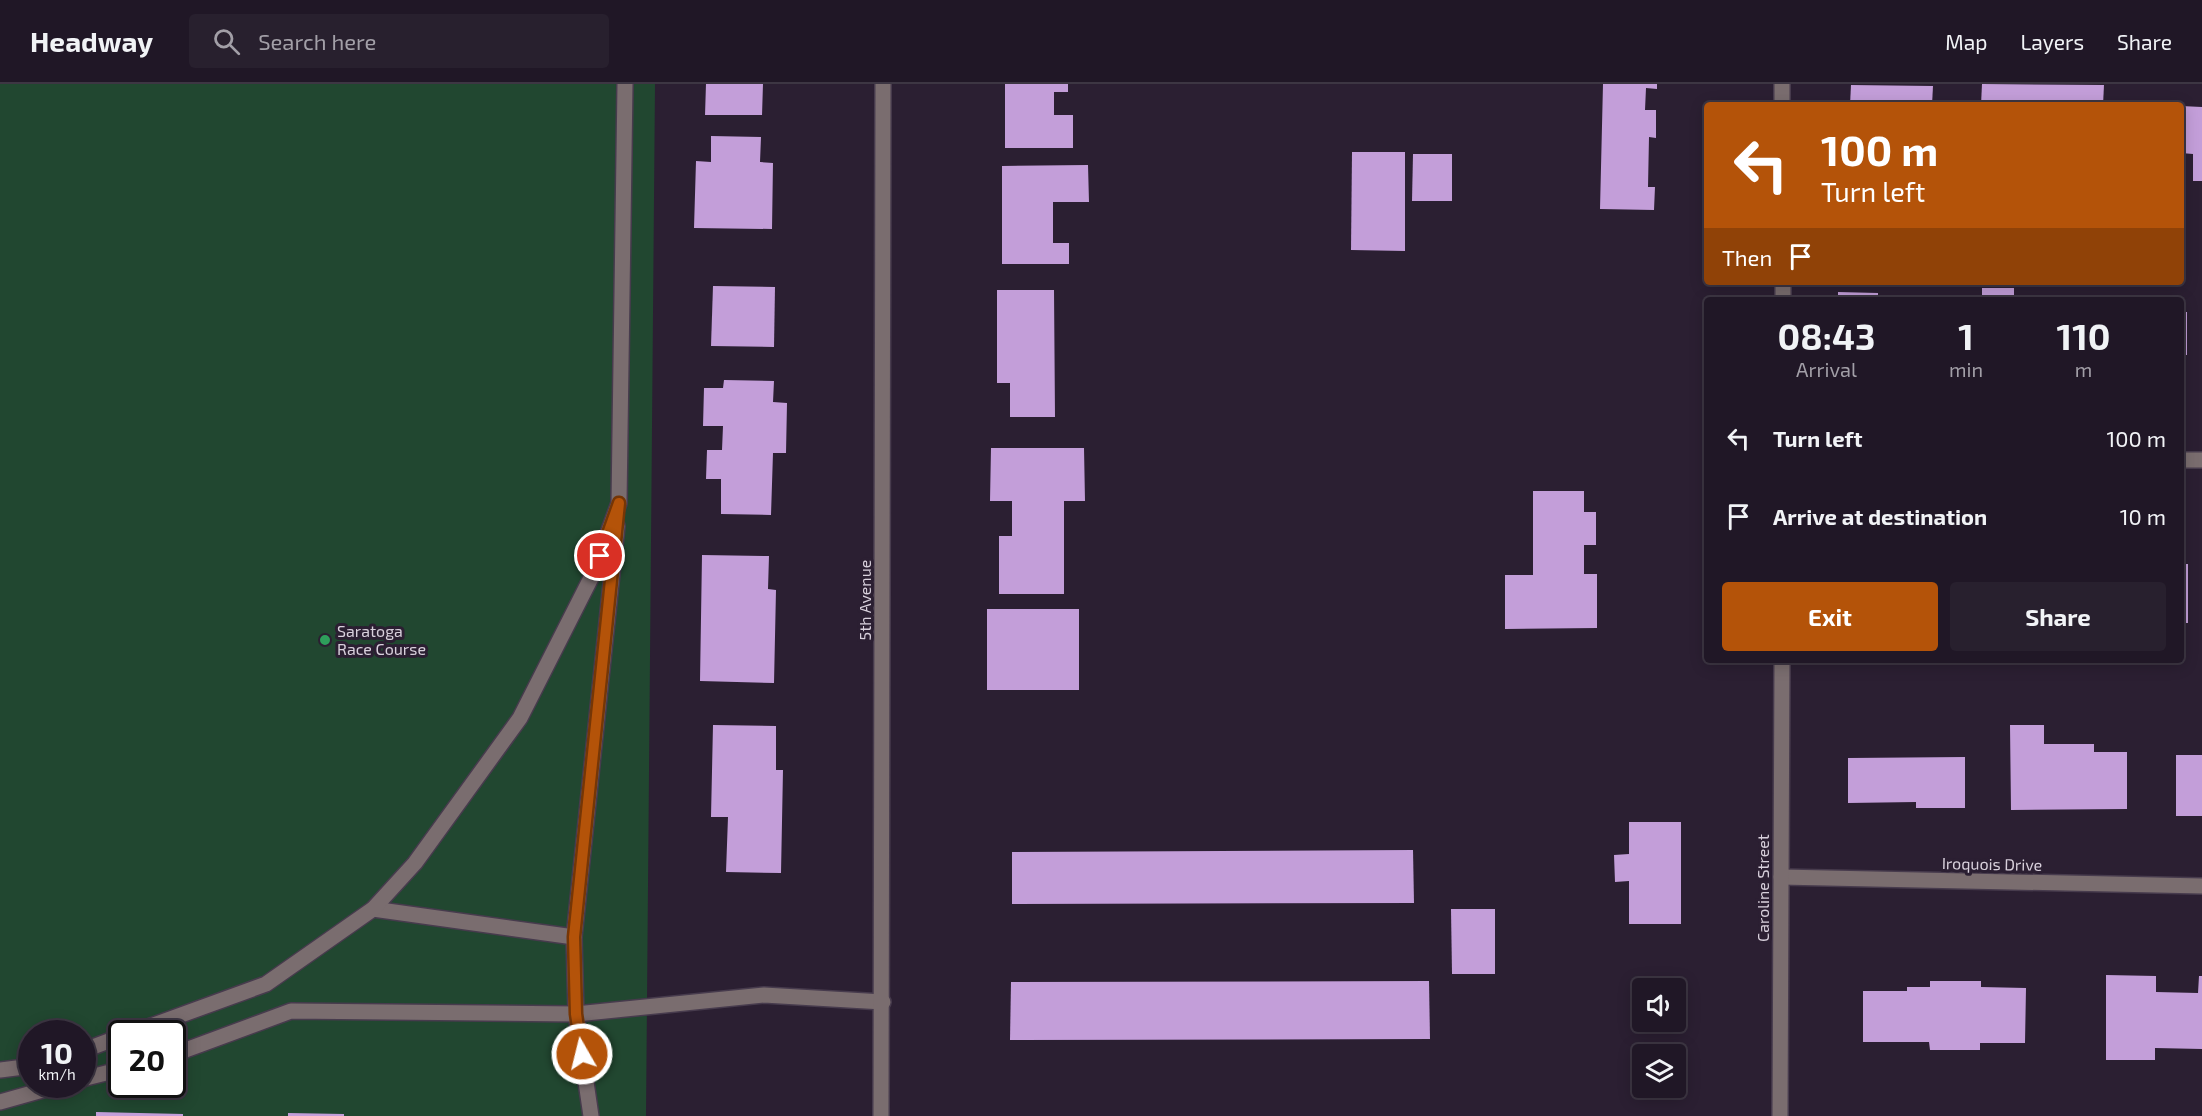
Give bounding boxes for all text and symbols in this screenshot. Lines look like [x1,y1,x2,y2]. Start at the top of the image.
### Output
search box [189,14,609,68]
text: Headway [30,24,153,58]
icon: search [210,25,243,58]
text: Search here [258,28,376,54]
text: Map [1945,29,1987,54]
text: Layers [2020,29,2084,54]
text: Share [2117,29,2172,54]
text: 100 m [1821,124,1938,174]
icon: left [1722,126,1800,204]
text: Turn left [1821,175,1925,207]
icon: arrive [1784,240,1817,273]
text: Then [1722,244,1772,270]
text: 08:43 [1778,314,1875,357]
text: 1 [1958,314,1974,357]
text: 110 [2057,314,2110,357]
text: Arrival [1796,357,1857,381]
text: min [1949,357,1983,381]
text: m [2075,357,2092,381]
icon: left [1722,422,1755,455]
text: Turn left [1773,425,1862,451]
text: 100 m [2107,425,2166,451]
icon: arrive [1722,500,1755,533]
text: Arrive at destination [1773,503,1987,529]
text: 10 m [2120,503,2166,529]
pin [574,530,625,581]
icon: arrive [583,539,616,572]
street label: 5th Avenue [855,560,874,640]
button: Exit [1722,582,1938,651]
button: Share [1950,582,2166,651]
place label: Saratoga Race Course [337,621,426,658]
marker: Saratoga Race Course [318,633,332,647]
street label: Caroline Street [1753,834,1772,942]
street label: Iroquois Drive [1942,853,2042,874]
map controls [1632,978,1686,1098]
button: sound [1632,978,1686,1032]
speed limit sign: 20 [108,1020,186,1098]
position arrow [550,1022,614,1086]
text: 10 [41,1034,73,1070]
button: layers [1632,1044,1686,1098]
text: km/h [38,1065,76,1083]

